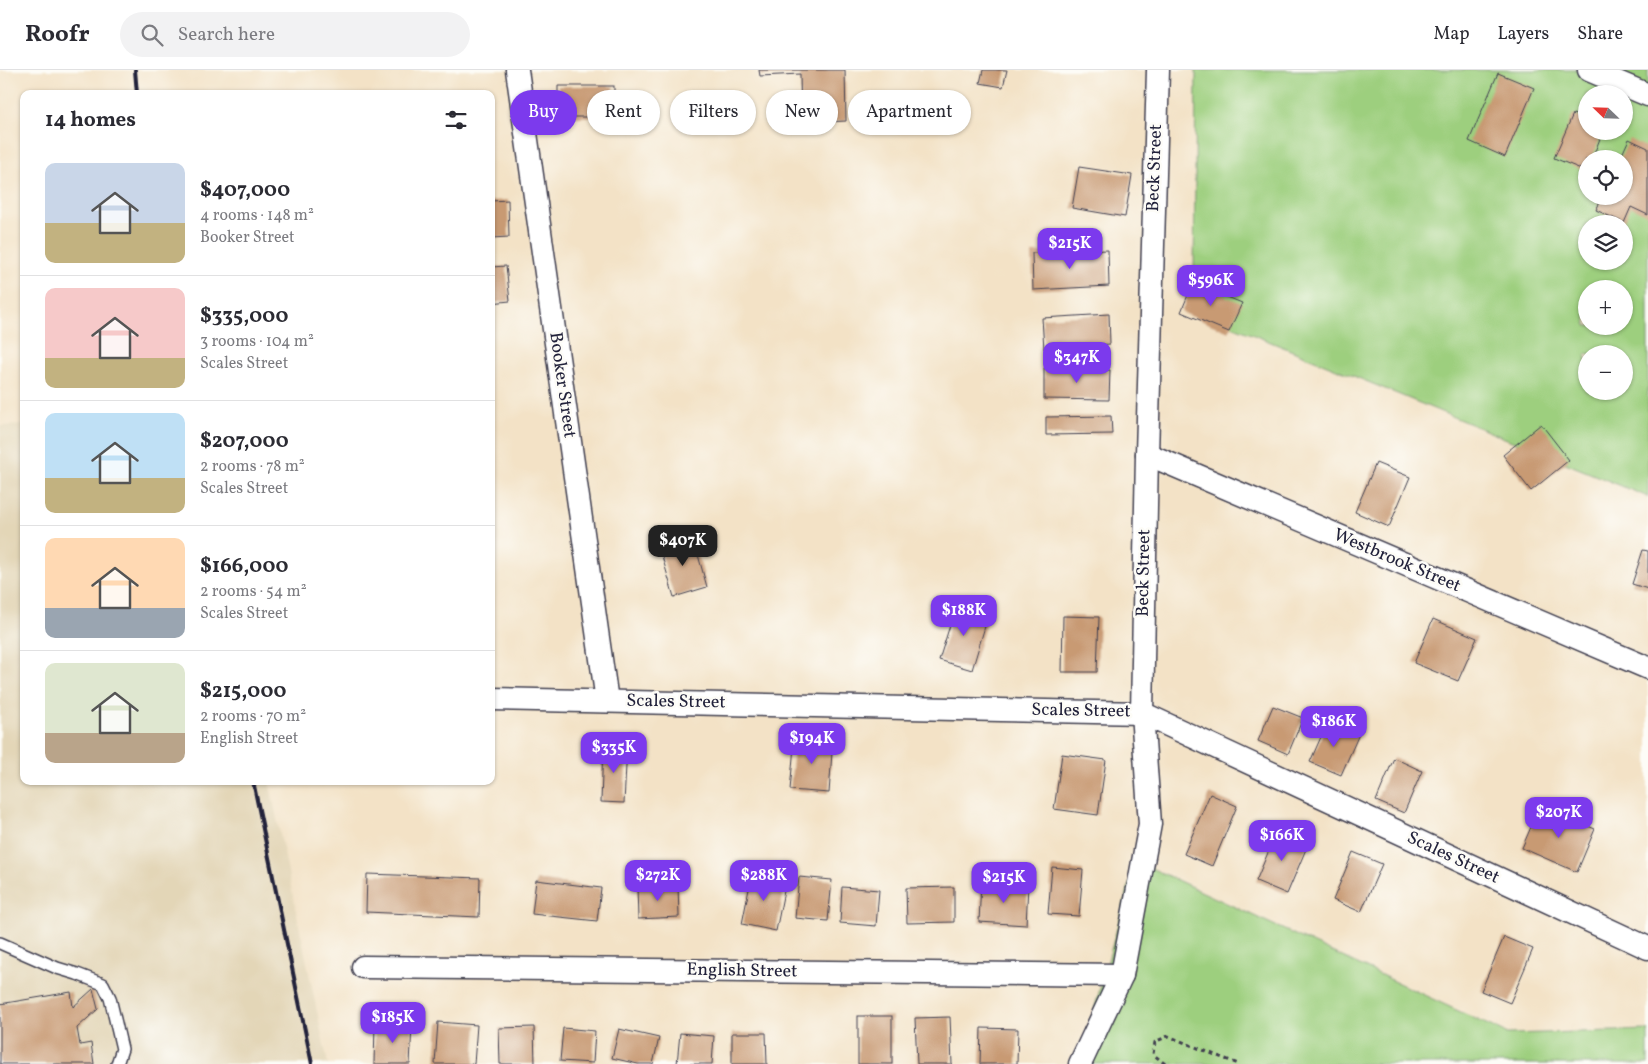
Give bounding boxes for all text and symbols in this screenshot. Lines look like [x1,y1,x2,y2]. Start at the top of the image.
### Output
search box [120,12,470,57]
text: Roofr [25,18,90,52]
icon: search [138,21,166,49]
text: Search here [178,22,275,48]
text: Map [1433,22,1469,47]
text: Layers [1497,22,1549,47]
text: Share [1577,22,1623,47]
north arrow [1578,85,1632,140]
map controls [1578,85,1633,400]
chip: Buy [510,90,577,135]
chip: Rent [587,90,660,135]
chip: Filters [670,90,756,135]
chip: New [766,90,838,135]
chip: Apartment [848,90,971,135]
text: 14 homes [45,106,136,135]
icon: filters [442,106,470,134]
street label: Beck Street [1141,124,1169,212]
button: locate [1578,150,1633,205]
text: $407,000 [200,176,290,205]
icon: home [85,183,145,243]
text: 4 rooms · 148 m² [200,205,314,227]
button: layers [1578,215,1633,270]
text: Booker Street [200,227,295,249]
pin: $215K [1035,228,1105,270]
text: $215K [1049,233,1091,255]
pin: $596K [1176,264,1246,307]
text: $596K [1188,270,1234,292]
button: + [1578,280,1633,335]
text: $335,000 [200,302,288,331]
icon: home [85,308,145,368]
street label: Booker Street [542,330,582,440]
text: 3 rooms · 104 m² [200,331,314,353]
pin: $347K [1042,342,1112,384]
button: − [1578,345,1633,400]
text: $347K [1054,347,1100,369]
text: Scales Street [200,353,288,375]
text: $207,000 [200,427,289,456]
icon: home [85,433,145,493]
text: 2 rooms · 78 m² [200,456,305,478]
text: Scales Street [200,478,288,500]
street label: Westbrook Street [1329,523,1465,599]
pin: $407K [648,524,718,567]
street label: Beck Street [1131,529,1157,617]
text: $407K [659,530,707,552]
text: $166,000 [200,552,289,581]
icon: home [85,558,145,618]
text: 2 rooms · 54 m² [200,581,307,603]
pin: $188K [929,594,999,637]
text: $188K [942,600,986,622]
text: Scales Street [200,603,288,625]
text: $215,000 [200,677,286,706]
icon: home [85,683,145,743]
street label: Scales Street [626,689,726,715]
street label: Scales Street [1031,698,1131,724]
text: 2 rooms · 70 m² [200,706,306,728]
pin: $186K [1299,706,1369,748]
text: $186K [1312,711,1356,733]
pin: $194K [777,722,847,765]
text: English Street [200,728,298,750]
text: $194K [789,728,835,750]
pin: $335K [579,732,649,774]
text: $335K [592,737,636,759]
pin: $207K [1524,796,1594,839]
text: $207K [1536,802,1582,824]
pin: $166K [1247,820,1317,862]
text: $166K [1260,825,1304,847]
street label: Scales Street [1403,826,1503,890]
pin: $272K [623,860,693,902]
pin: $288K [729,860,799,902]
pin: $215K [969,862,1039,904]
text: $272K [636,865,680,887]
text: $288K [741,865,787,887]
text: $215K [983,867,1025,889]
street label: English Street [686,958,798,984]
pin: $185K [358,1002,428,1044]
text: $185K [371,1007,415,1029]

